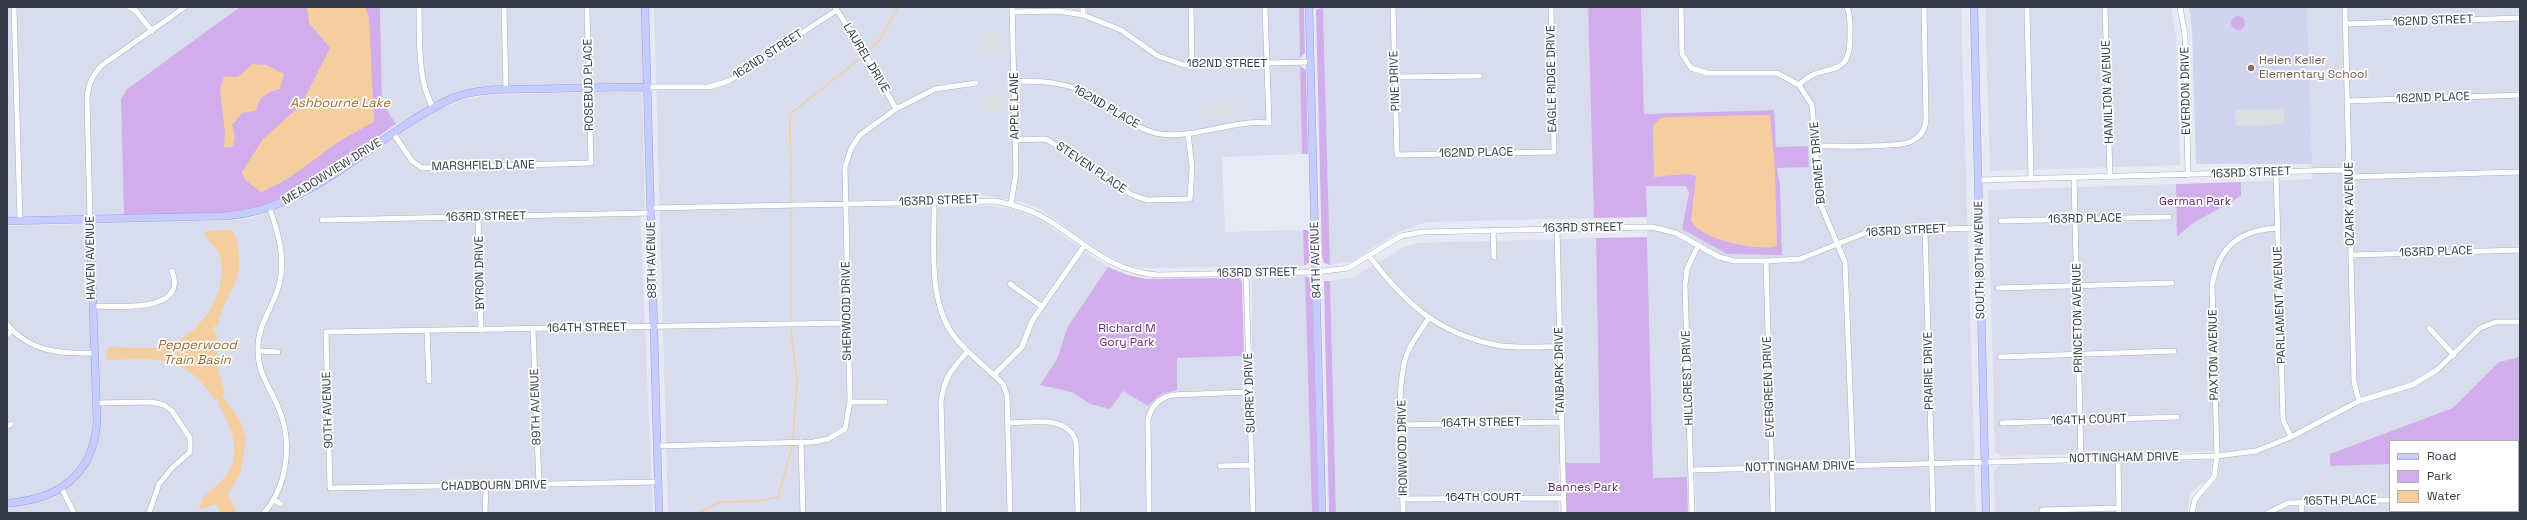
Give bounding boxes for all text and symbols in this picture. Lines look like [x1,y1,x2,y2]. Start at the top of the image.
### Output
street label: 162ND STREET [2392,12,2474,30]
street label: LAUREL DRIVE [840,21,892,95]
street label: EAGLE RIDGE DRIVE [1544,25,1560,133]
street label: 162ND STREET [730,27,806,83]
street label: ROSEBUD PLACE [581,39,597,131]
street label: HAMILTON AVENUE [2099,40,2117,144]
street label: EVERDON DRIVE [2178,47,2194,135]
street label: PINE DRIVE [1387,50,1403,112]
place label: Helen Keller Elementary School [2259,54,2367,82]
street label: 162ND STREET [1187,57,1267,71]
marker: Helen Keller Elementary School [2246,63,2256,73]
street label: APPLE LANE [1007,72,1023,140]
street label: 162ND PLACE [1070,82,1142,132]
street label: 162ND PLACE [2396,90,2470,106]
water label: Ashbourne Lake [290,95,390,111]
street label: BORMET DRIVE [1807,121,1829,205]
street label: MEADOWVIEW DRIVE [280,136,384,208]
street label: STEVEN PLACE [1053,139,1129,197]
street label: 162ND PLACE [1439,145,1513,161]
street label: MARSHFIELD LANE [431,158,535,174]
street label: OZARK AVENUE [2342,162,2358,246]
street label: 163RD STREET [2211,164,2291,182]
street label: 163RD STREET [899,192,979,210]
park label: German Park [2159,195,2231,209]
street label: SOUTH 80TH AVENUE [1972,201,1988,319]
street label: 163RD STREET [446,209,526,225]
street label: 163RD PLACE [2048,211,2122,227]
street label: HAVEN AVENUE [83,216,99,300]
street label: 163RD STREET [1543,220,1623,236]
street label: 88TH AVENUE [644,221,660,299]
street label: 84TH AVENUE [1307,221,1325,299]
street label: 163RD STREET [1865,222,1947,240]
street label: BYRON DRIVE [472,236,488,310]
street label: 163RD PLACE [2399,244,2473,260]
street label: PARLIAMENT AVENUE [2271,246,2289,364]
street label: SHERWOOD DRIVE [839,261,855,361]
street label: PRINCETON AVENUE [2070,263,2086,373]
street label: 163RD STREET [1217,265,1297,281]
street label: PAXTON AVENUE [2206,309,2222,401]
street label: 164TH STREET [547,320,627,336]
park label: Richard M Gory Park [1098,322,1156,350]
street label: TANBARK DRIVE [1552,327,1568,415]
street label: HILLCREST DRIVE [1679,330,1697,426]
street label: PRAIRIE DRIVE [1921,332,1937,410]
street label: EVERGREEN DRIVE [1760,336,1778,438]
water label: Pepperwood Train Basin [157,337,237,368]
street label: SURREY DRIVE [1241,353,1259,433]
street label: 89TH AVENUE [527,368,545,446]
street label: 90TH AVENUE [319,371,337,449]
street label: IRONWOOD DRIVE [1395,400,1411,496]
street label: 164TH COURT [2051,411,2127,429]
street label: 164TH STREET [1441,415,1521,431]
legend [2389,440,2519,512]
text: Road [2427,448,2456,464]
street label: NOTTINGHAM DRIVE [2069,450,2179,466]
street label: NOTTINGHAM DRIVE [1745,459,1855,475]
text: Park [2427,468,2452,484]
street label: CHADBOURN DRIVE [441,478,547,494]
park label: Bannes Park [1547,481,1619,495]
text: Water [2427,488,2461,504]
street label: 164TH COURT [1445,491,1521,505]
street label: 165TH PLACE [2303,493,2377,509]

